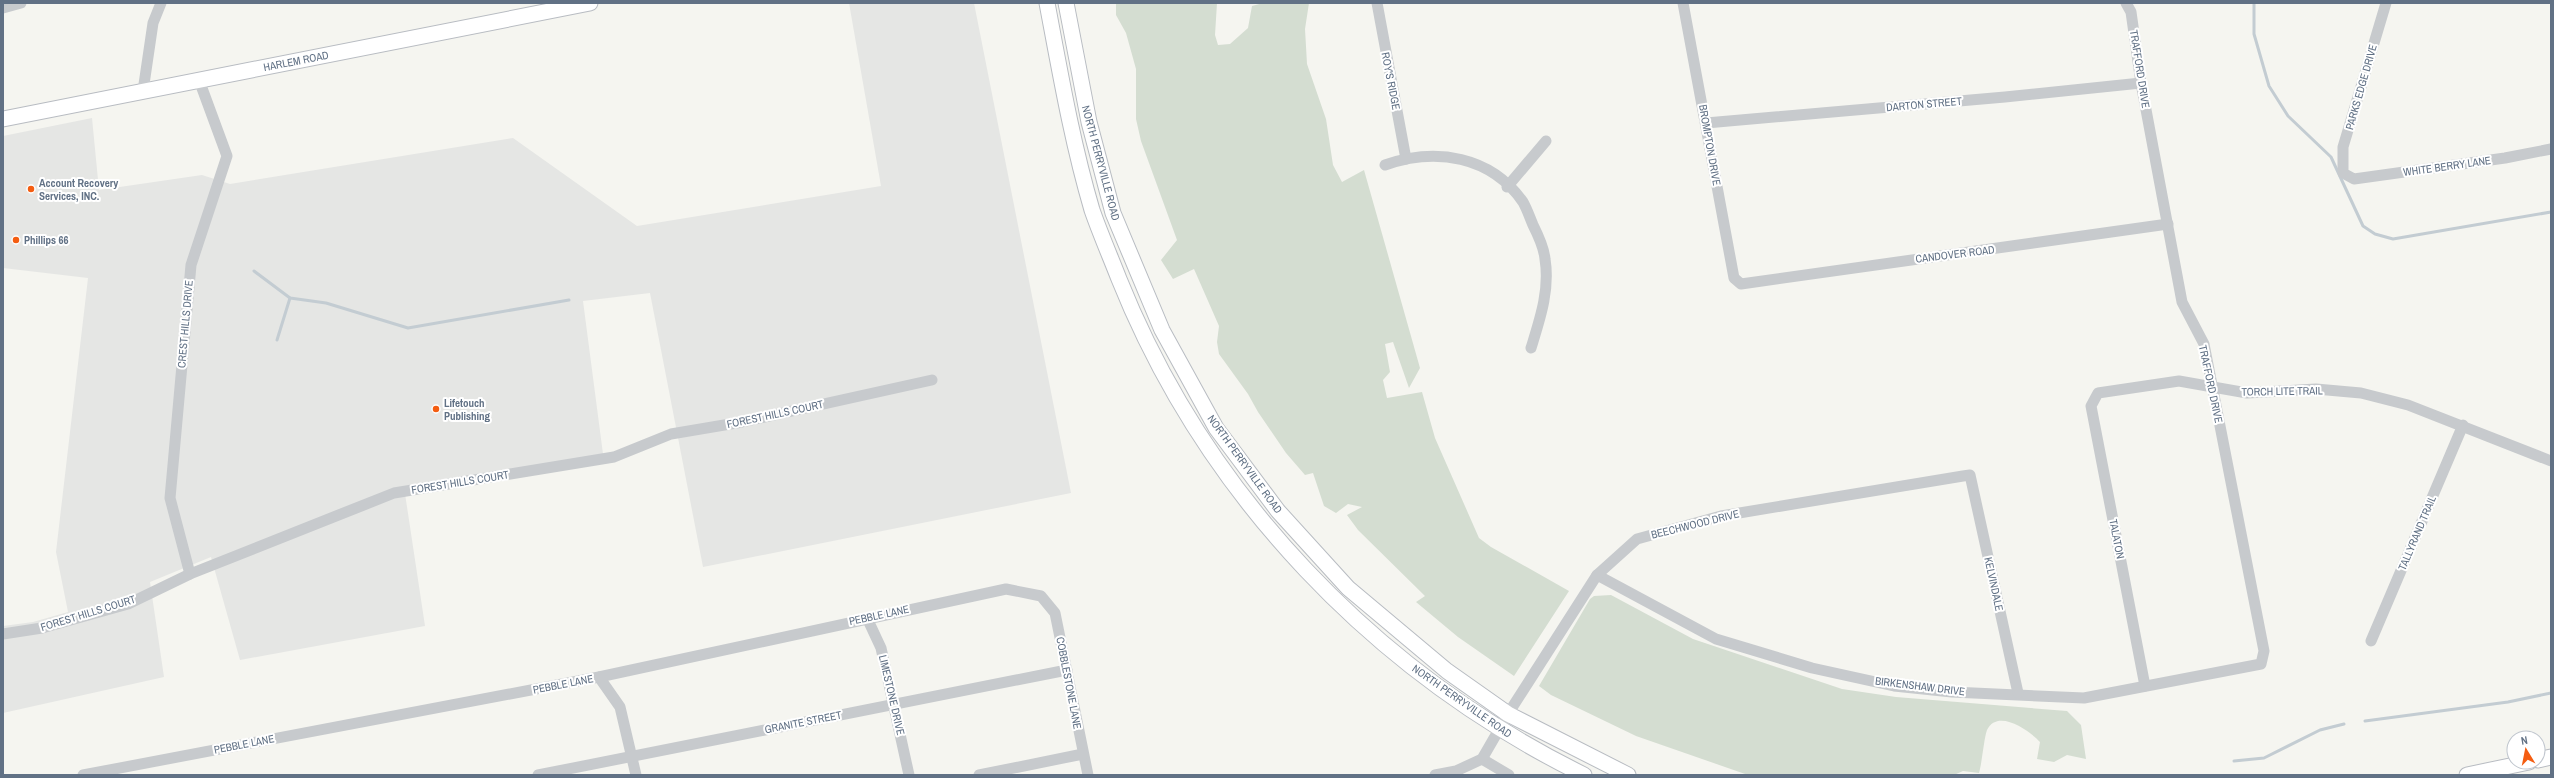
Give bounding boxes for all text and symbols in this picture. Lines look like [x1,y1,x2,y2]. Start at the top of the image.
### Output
street label: TRAFFORD DRIVE [2127,29,2153,109]
street label: PARKS EDGE DRIVE [2342,43,2380,131]
street label: HARLEM ROAD [262,48,330,74]
street label: ROY'S RIDGE [1379,51,1403,111]
street label: DARTON STREET [1886,94,1963,114]
street label: BROMPTON DRIVE [1696,103,1724,187]
street label: NORTH PERRYVILLE ROAD [1079,104,1123,222]
street label: WHITE BERRY LANE [2402,153,2492,179]
place label: Account Recovery Services, INC. [39,176,118,203]
marker: Account Recovery Services, INC. [26,184,36,194]
place label: Phillips 66 [24,233,69,247]
marker: Phillips 66 [11,235,21,245]
street label: CANDOVER ROAD [1915,242,1995,266]
street label: CREST HILLS DRIVE [174,280,196,368]
street label: TRAFFORD DRIVE [2196,344,2226,424]
street label: TORCH LITE TRAIL [2241,383,2323,399]
place label: Lifetouch Publishing [444,396,491,423]
street label: FOREST HILLS COURT [725,397,825,431]
marker: Lifetouch Publishing [431,404,441,414]
street label: NORTH PERRYVILLE ROAD [1205,412,1285,516]
street label: FOREST HILLS COURT [410,467,510,497]
street label: TALLYRAND TRAIL [2395,494,2439,572]
street label: BEECHWOOD DRIVE [1650,506,1740,542]
street label: TALATON [2106,518,2128,560]
street label: KELVINDALE [1981,556,2007,612]
street label: FOREST HILLS COURT [39,592,138,634]
street label: PEBBLE LANE [848,602,910,628]
street label: COBBLESTONE LANE [1053,636,1085,730]
street label: LIMESTONE DRIVE [876,653,908,737]
street label: NORTH PERRYVILLE ROAD [1409,661,1515,741]
street label: PEBBLE LANE [532,671,594,697]
street label: BIRKENSHAW DRIVE [1874,674,1966,698]
street label: GRANITE STREET [763,708,843,736]
north arrow [2506,730,2546,770]
street label: PEBBLE LANE [213,731,275,757]
text: N [2520,733,2529,748]

